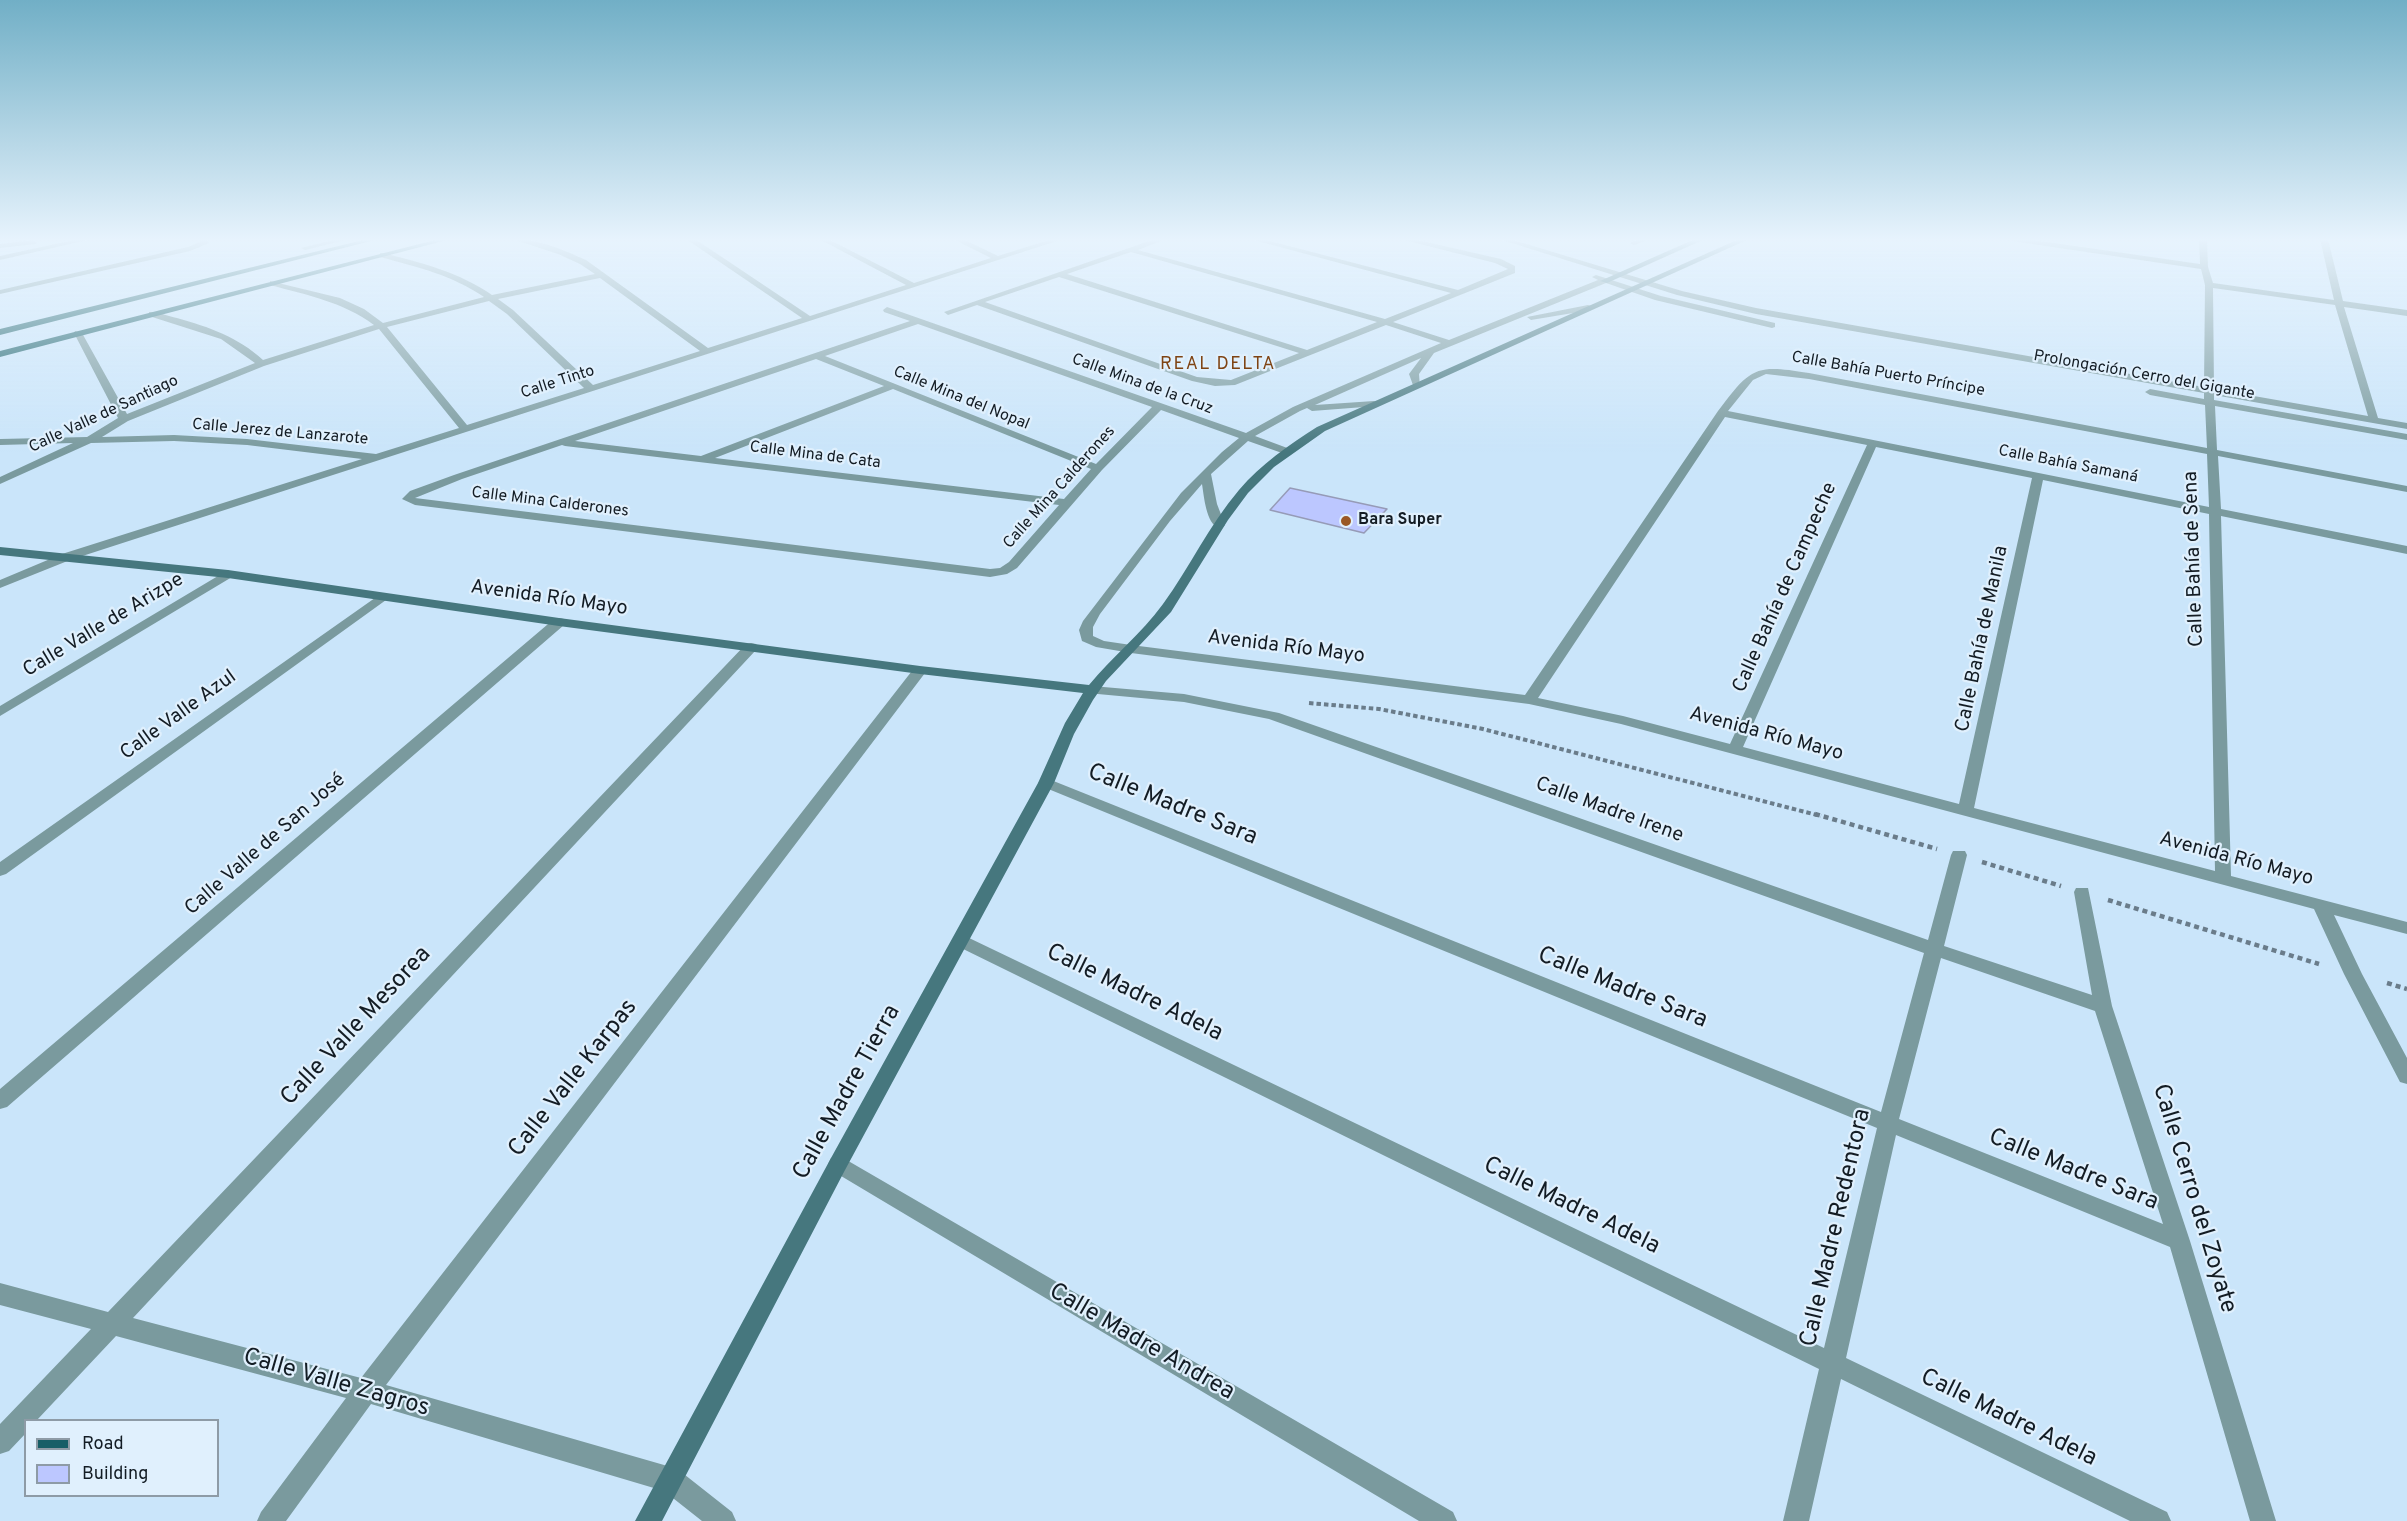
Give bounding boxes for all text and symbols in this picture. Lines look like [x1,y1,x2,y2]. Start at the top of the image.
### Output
street label: Prolongación Cerro del Gigante [2032,347,2256,405]
street label: Calle Bahía Puerto Príncipe [1790,349,1986,401]
street label: Calle Mina de la Cruz [1069,351,1215,419]
district label: REAL DELTA [1160,354,1276,376]
street label: Calle Tinto [519,362,597,404]
street label: Calle Mina del Nopal [890,363,1032,435]
street label: Calle Valle de Santiago [26,372,182,458]
street label: Calle Jerez de Lanzarote [191,416,369,450]
street label: Calle Mina Calderones [1000,423,1120,553]
street label: Calle Mina de Cata [748,438,882,474]
street label: Calle Bahía Samaná [1997,442,2139,488]
street label: Calle Bahía de Sena [2180,471,2210,647]
street label: Calle Bahía de Campeche [1729,479,1843,697]
street label: Calle Mina Calderones [470,484,630,522]
place label: Bara Super [1358,511,1442,531]
marker: Bara Super [1339,514,1353,528]
street label: Calle Bahía de Manila [1952,544,2014,734]
street label: Calle Valle de Arizpe [19,569,189,683]
street label: Avenida Río Mayo [469,576,629,622]
street label: Avenida Río Mayo [1206,626,1366,670]
street label: Calle Valle Azul [116,666,242,766]
street label: Avenida Río Mayo [1686,703,1846,767]
street label: Calle Madre Sara [1083,759,1261,853]
street label: Calle Valle de San José [181,769,351,921]
street label: Calle Madre Irene [1532,773,1686,849]
street label: Avenida Río Mayo [2156,828,2316,892]
street label: Calle Madre Adela [1041,939,1227,1049]
street label: Calle Valle Mesorea [276,941,438,1113]
street label: Calle Madre Sara [1533,942,1711,1036]
street label: Calle Valle Karpas [503,994,645,1164]
street label: Calle Madre Tierra [788,1001,908,1185]
street label: Calle Cerro del Zoyate [2144,1081,2242,1317]
street label: Calle Madre Redentora [1796,1106,1878,1350]
street label: Calle Madre Sara [1984,1124,2162,1218]
street label: Calle Madre Adela [1478,1152,1664,1262]
street label: Calle Madre Andrea [1043,1278,1239,1408]
street label: Calle Valle Zagros [240,1344,432,1424]
street label: Calle Madre Adela [1915,1364,2101,1474]
legend [24,1419,219,1497]
text: Road [82,1433,124,1456]
text: Building [82,1463,148,1486]

